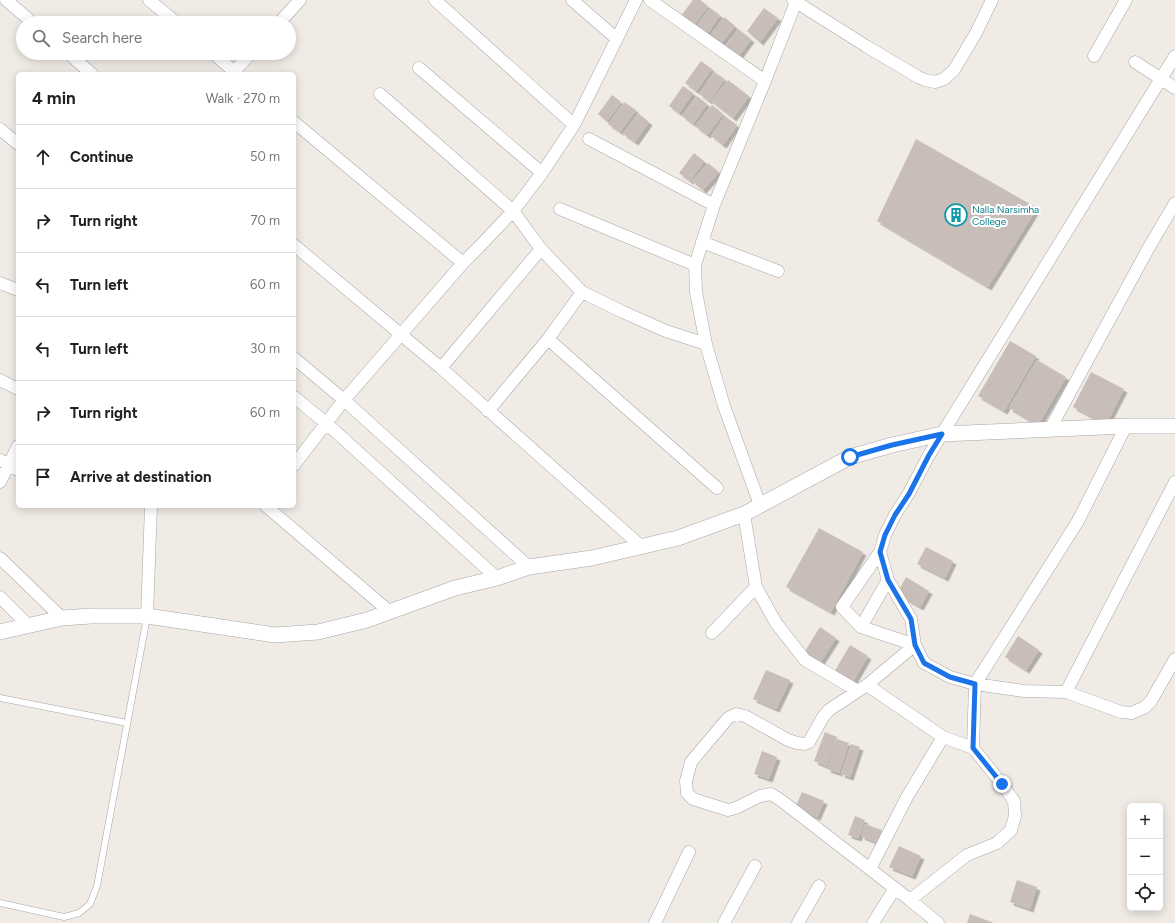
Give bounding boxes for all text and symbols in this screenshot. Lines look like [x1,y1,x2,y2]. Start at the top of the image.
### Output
search box [16,16,296,60]
icon: search [30,27,52,49]
text: Search here [62,29,142,47]
text: 4 min [32,88,76,108]
text: Walk · 270 m [206,91,280,106]
icon: ahead [32,146,54,168]
text: Continue [70,148,133,166]
text: 50 m [250,149,280,164]
building icon: Nalla Narsimha College [943,202,969,228]
place label: Nalla Narsimha College [972,203,1039,228]
icon: right [32,210,54,232]
text: Turn right [70,212,138,230]
text: 70 m [250,213,280,228]
icon: left [32,274,54,296]
text: Turn left [70,276,128,294]
text: 60 m [250,277,280,292]
icon: left [32,338,54,360]
text: Turn left [70,340,128,358]
text: 30 m [250,341,280,356]
icon: right [32,402,54,424]
text: Turn right [70,404,138,422]
text: 60 m [250,405,280,420]
route start [841,448,859,466]
icon: arrive [32,466,54,488]
text: Arrive at destination [70,468,211,486]
route end [993,775,1011,793]
map controls [1127,803,1163,911]
button: + [1127,803,1163,839]
button: − [1127,839,1163,875]
button: locate [1127,875,1163,911]

